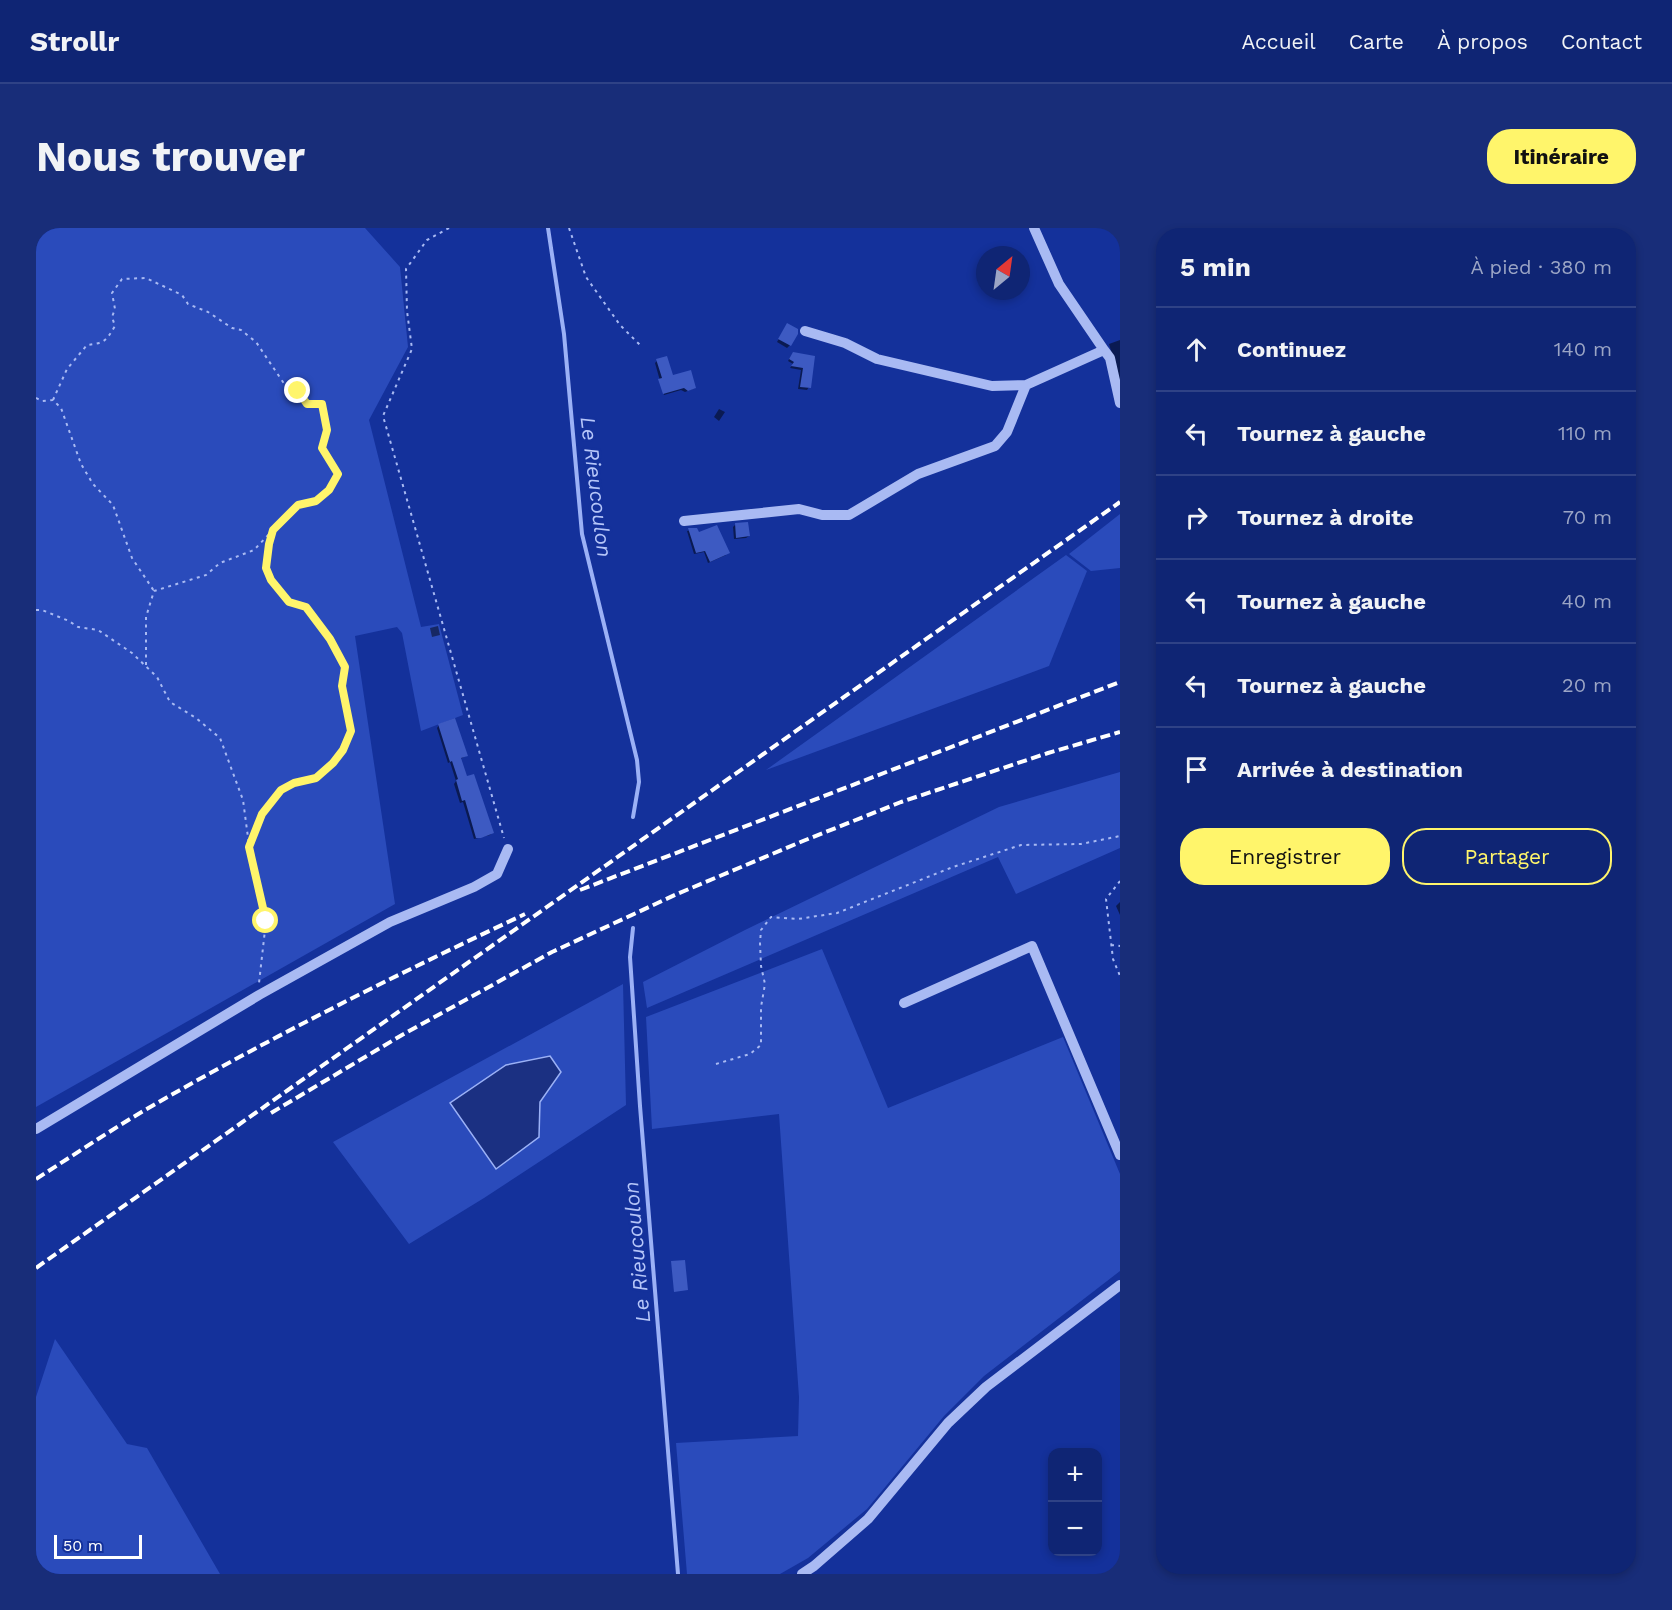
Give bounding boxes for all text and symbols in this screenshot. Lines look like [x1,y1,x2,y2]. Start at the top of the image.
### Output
text: Strollr [30,25,119,58]
text: Accueil [1241,29,1316,54]
text: Carte [1349,29,1404,54]
text: À propos [1437,29,1528,54]
text: Contact [1561,29,1642,54]
button: Itinéraire [1487,129,1636,184]
text: Nous trouver [36,132,305,181]
north arrow [976,246,1030,300]
text: 5 min [1180,252,1251,282]
text: À pied · 380 m [1470,255,1612,279]
icon: ahead [1180,333,1213,366]
text: Continuez [1237,337,1346,362]
text: 140 m [1554,337,1612,361]
route end [284,377,310,403]
water label: Le Rieucoulon [575,415,618,559]
icon: left [1180,417,1213,450]
text: Tournez à gauche [1237,421,1426,446]
text: 110 m [1558,421,1612,445]
icon: right [1180,501,1213,534]
text: Tournez à droite [1237,505,1414,530]
text: 70 m [1563,505,1612,529]
icon: left [1180,585,1213,618]
text: Tournez à gauche [1237,589,1426,614]
text: 40 m [1561,589,1612,613]
icon: left [1180,669,1213,702]
text: Tournez à gauche [1237,673,1426,698]
text: 20 m [1562,673,1612,697]
icon: arrive [1180,753,1213,786]
text: Arrivée à destination [1237,757,1463,782]
button: Enregistrer [1180,828,1390,885]
button: Partager [1402,828,1612,885]
route start [252,907,278,933]
water label: Le Rieucoulon [618,1180,655,1324]
map controls [1048,1448,1102,1556]
button: + [1048,1448,1102,1502]
button: − [1048,1502,1102,1556]
scale bar [54,1532,142,1560]
text: 50 m [63,1536,103,1555]

